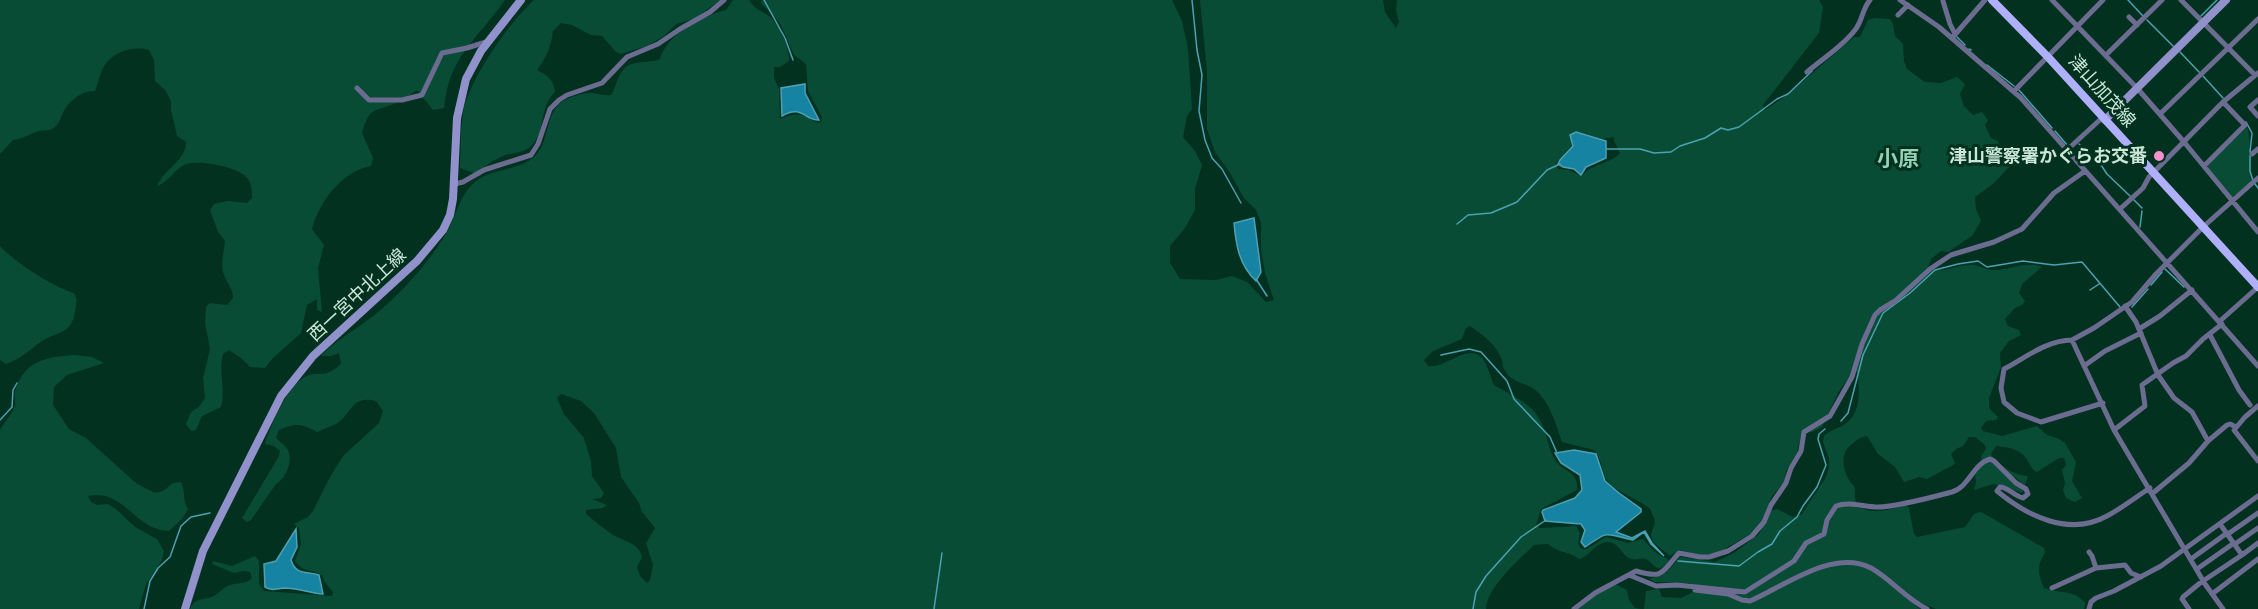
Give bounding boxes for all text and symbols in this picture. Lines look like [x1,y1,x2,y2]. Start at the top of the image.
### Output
street label: 津山加茂線 [2064,50,2140,132]
place label: 津山警察署かぐらお交番 [1949,145,2147,167]
district label: 小原 [1877,146,1919,171]
marker: 津山警察署かぐらお交番 [2152,149,2166,163]
street label: 西一宮中北上線 [303,244,411,346]

